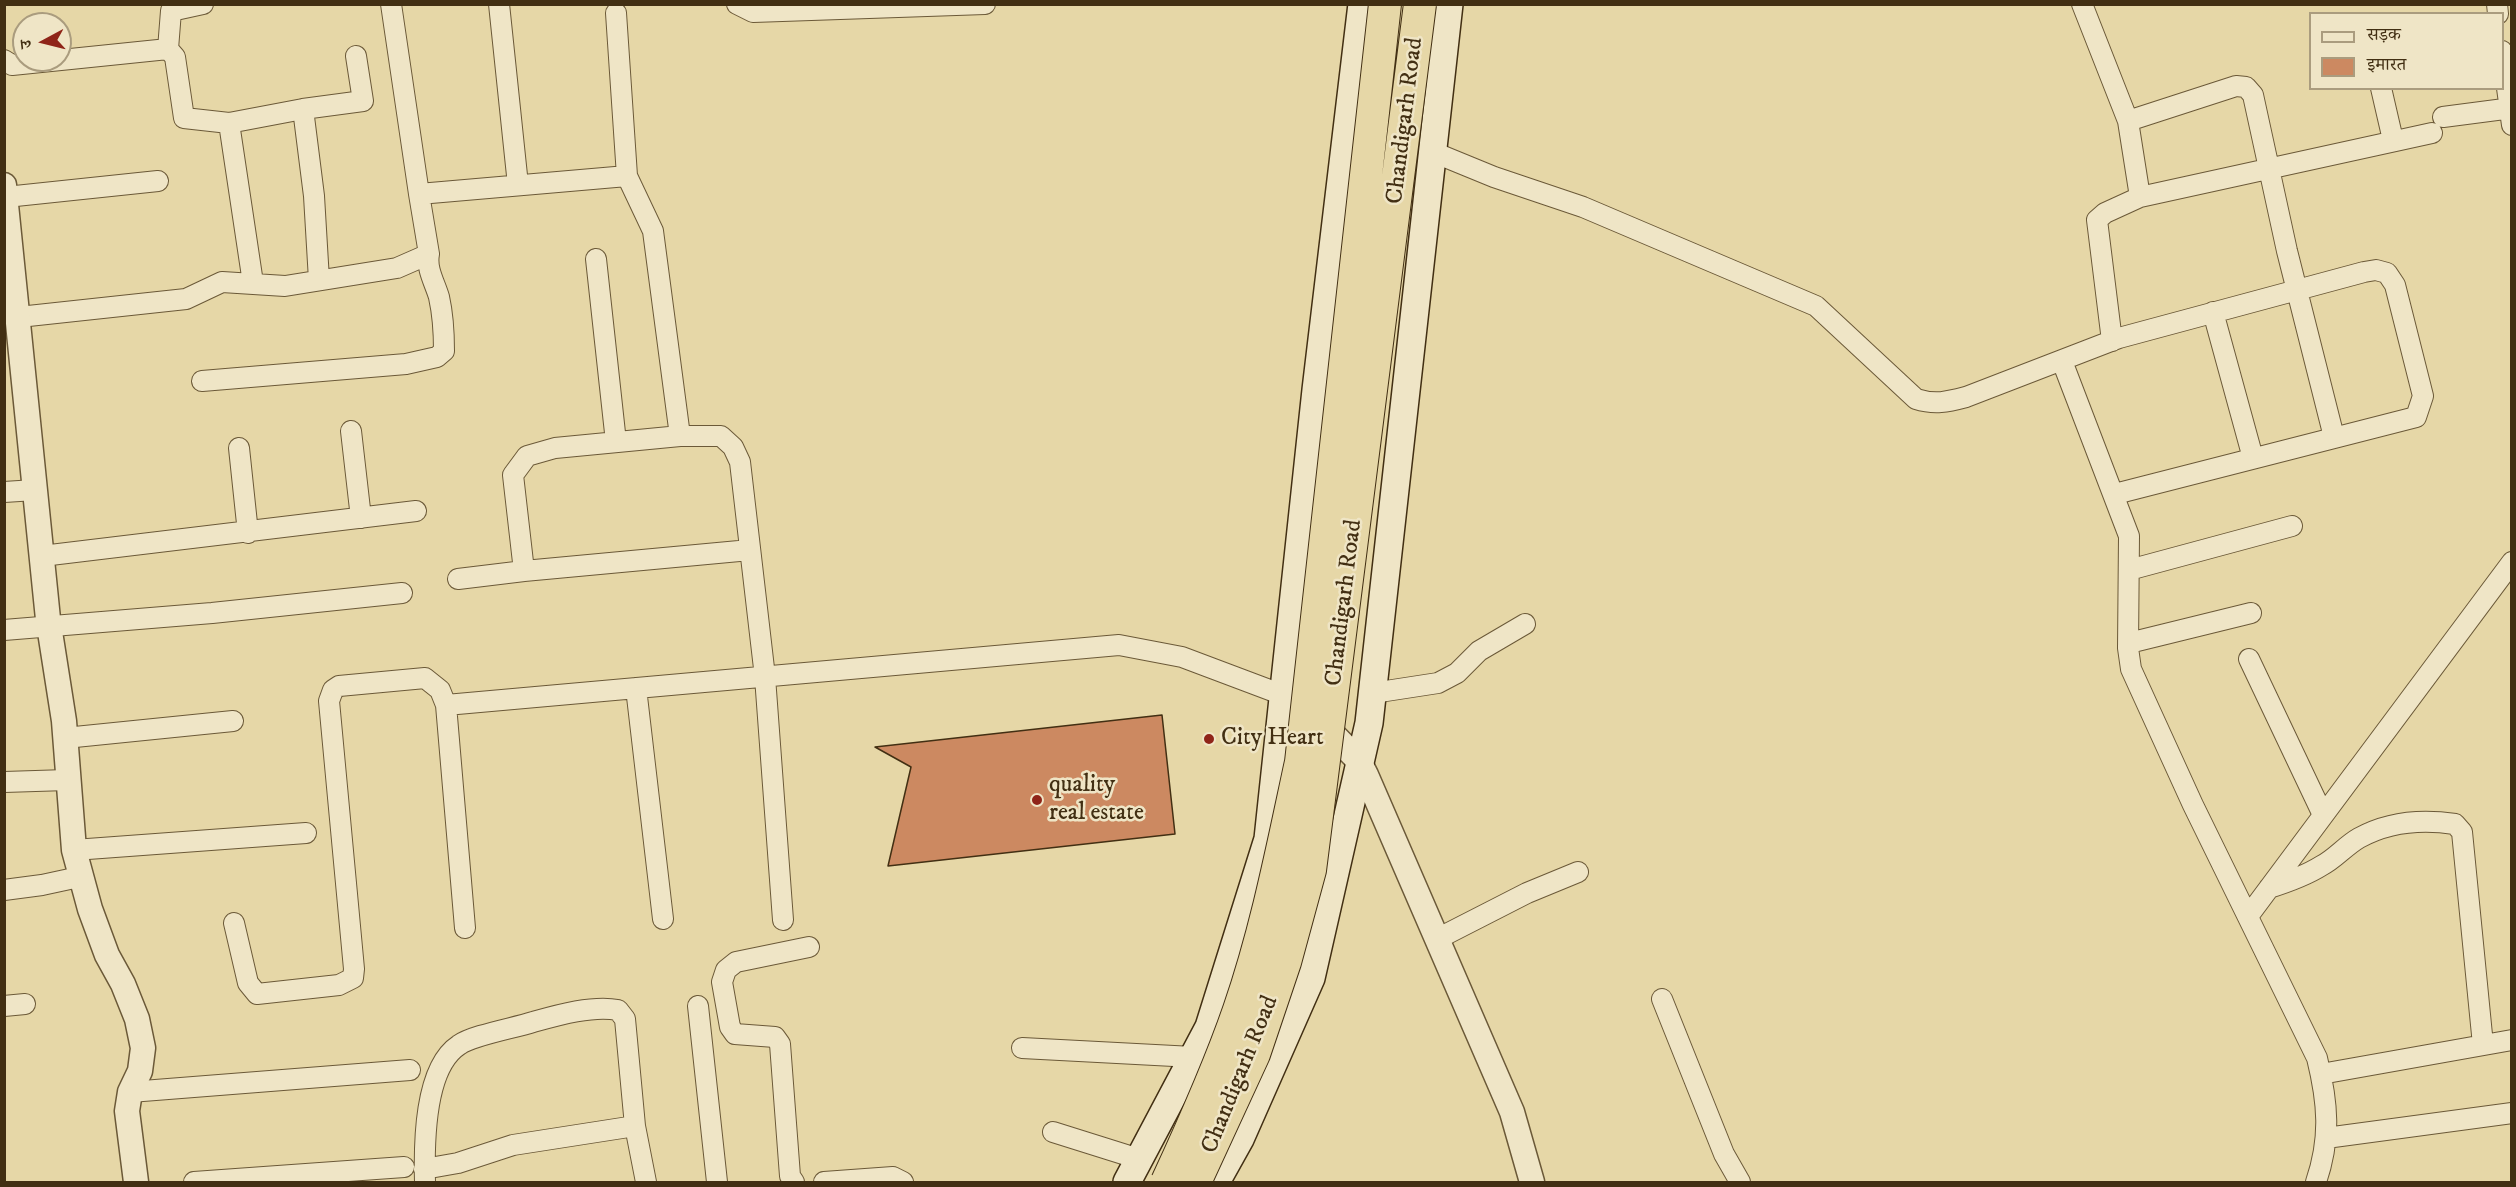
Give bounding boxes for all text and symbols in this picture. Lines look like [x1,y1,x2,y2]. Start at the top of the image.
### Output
north arrow [12,12,72,72]
legend [2309,12,2504,90]
text: सड़क [2367,24,2401,46]
street label: Chandigarh Road [1382,36,1430,206]
text: उ [16,39,37,49]
text: इमारत [2367,54,2406,76]
street label: Chandigarh Road [1321,518,1369,688]
place label: City Heart [1221,725,1324,753]
marker: City Heart [1202,732,1216,746]
place label: quality real estate [1049,772,1144,828]
marker: quality real estate [1030,793,1044,807]
street label: Chandigarh Road [1196,992,1286,1158]

